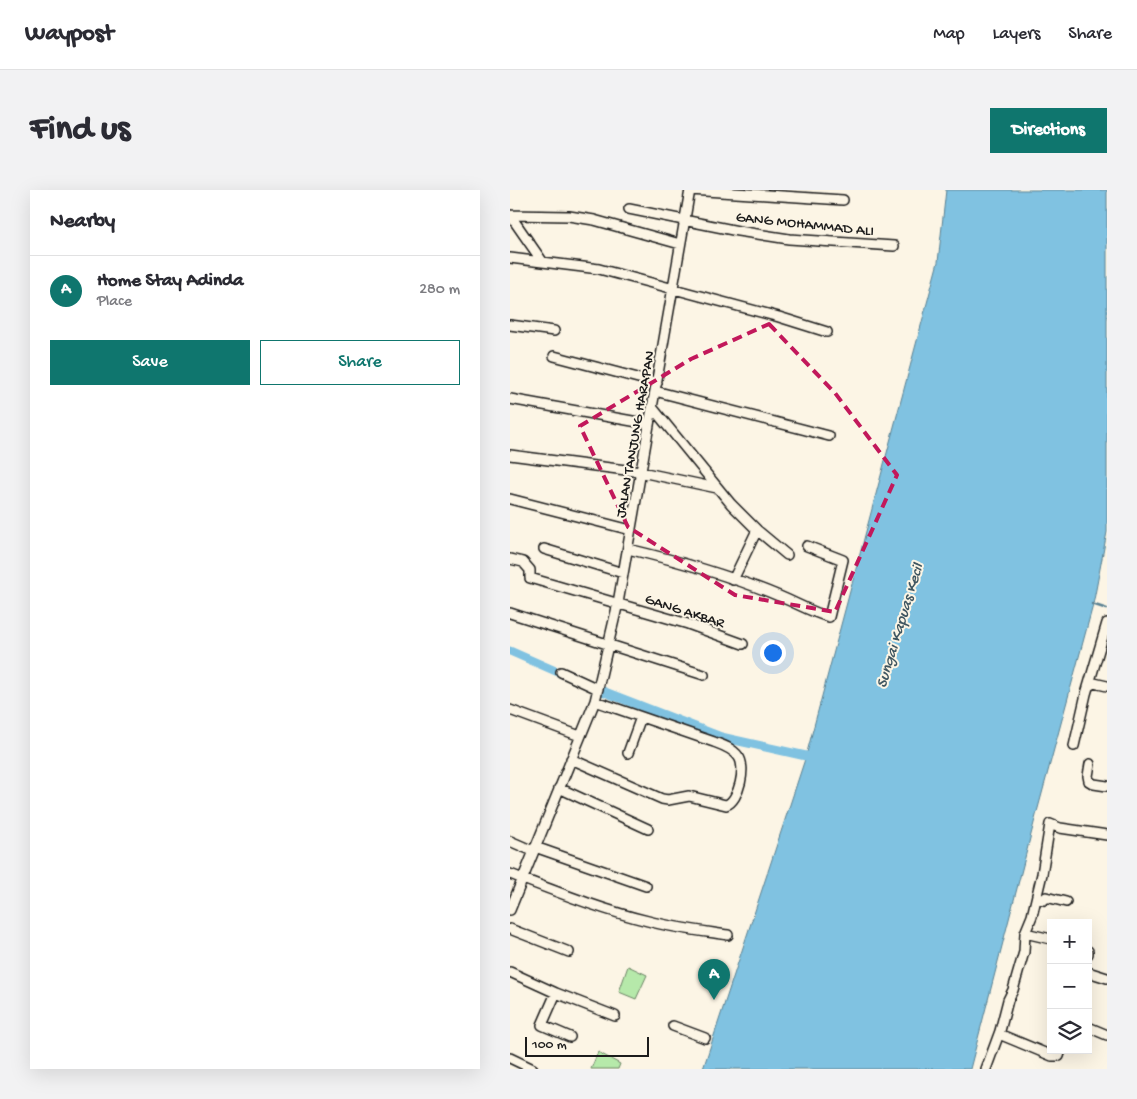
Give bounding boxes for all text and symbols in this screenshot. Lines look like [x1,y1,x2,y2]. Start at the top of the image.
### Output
text: Waypost [25,20,113,49]
text: Map [933,24,965,45]
text: Layers [993,24,1040,45]
text: Share [1068,24,1112,45]
button: Directions [990,108,1107,153]
text: Find us [30,110,130,151]
street label: GANG MOHAMMAD ALI [735,209,875,241]
text: Nearby [50,210,115,235]
text: Home Stay Adinda [97,270,244,293]
text: A [61,281,71,300]
text: 280 m [419,281,460,300]
text: Place [97,293,132,312]
button: Save [50,340,250,385]
button: Share [260,340,460,385]
street label: JALAN TANJUNG HARAPAN [612,349,660,519]
water label: Sungai Kapuas Kecil [873,560,930,690]
street label: GANG AKBAR [642,591,728,634]
your location [760,640,786,666]
map controls [1047,919,1092,1054]
button: + [1047,919,1092,964]
pin: A [698,959,730,1000]
button: − [1047,964,1092,1009]
button: layers [1047,1009,1092,1054]
scale bar [525,1034,649,1057]
text: 100 m [532,1037,567,1054]

